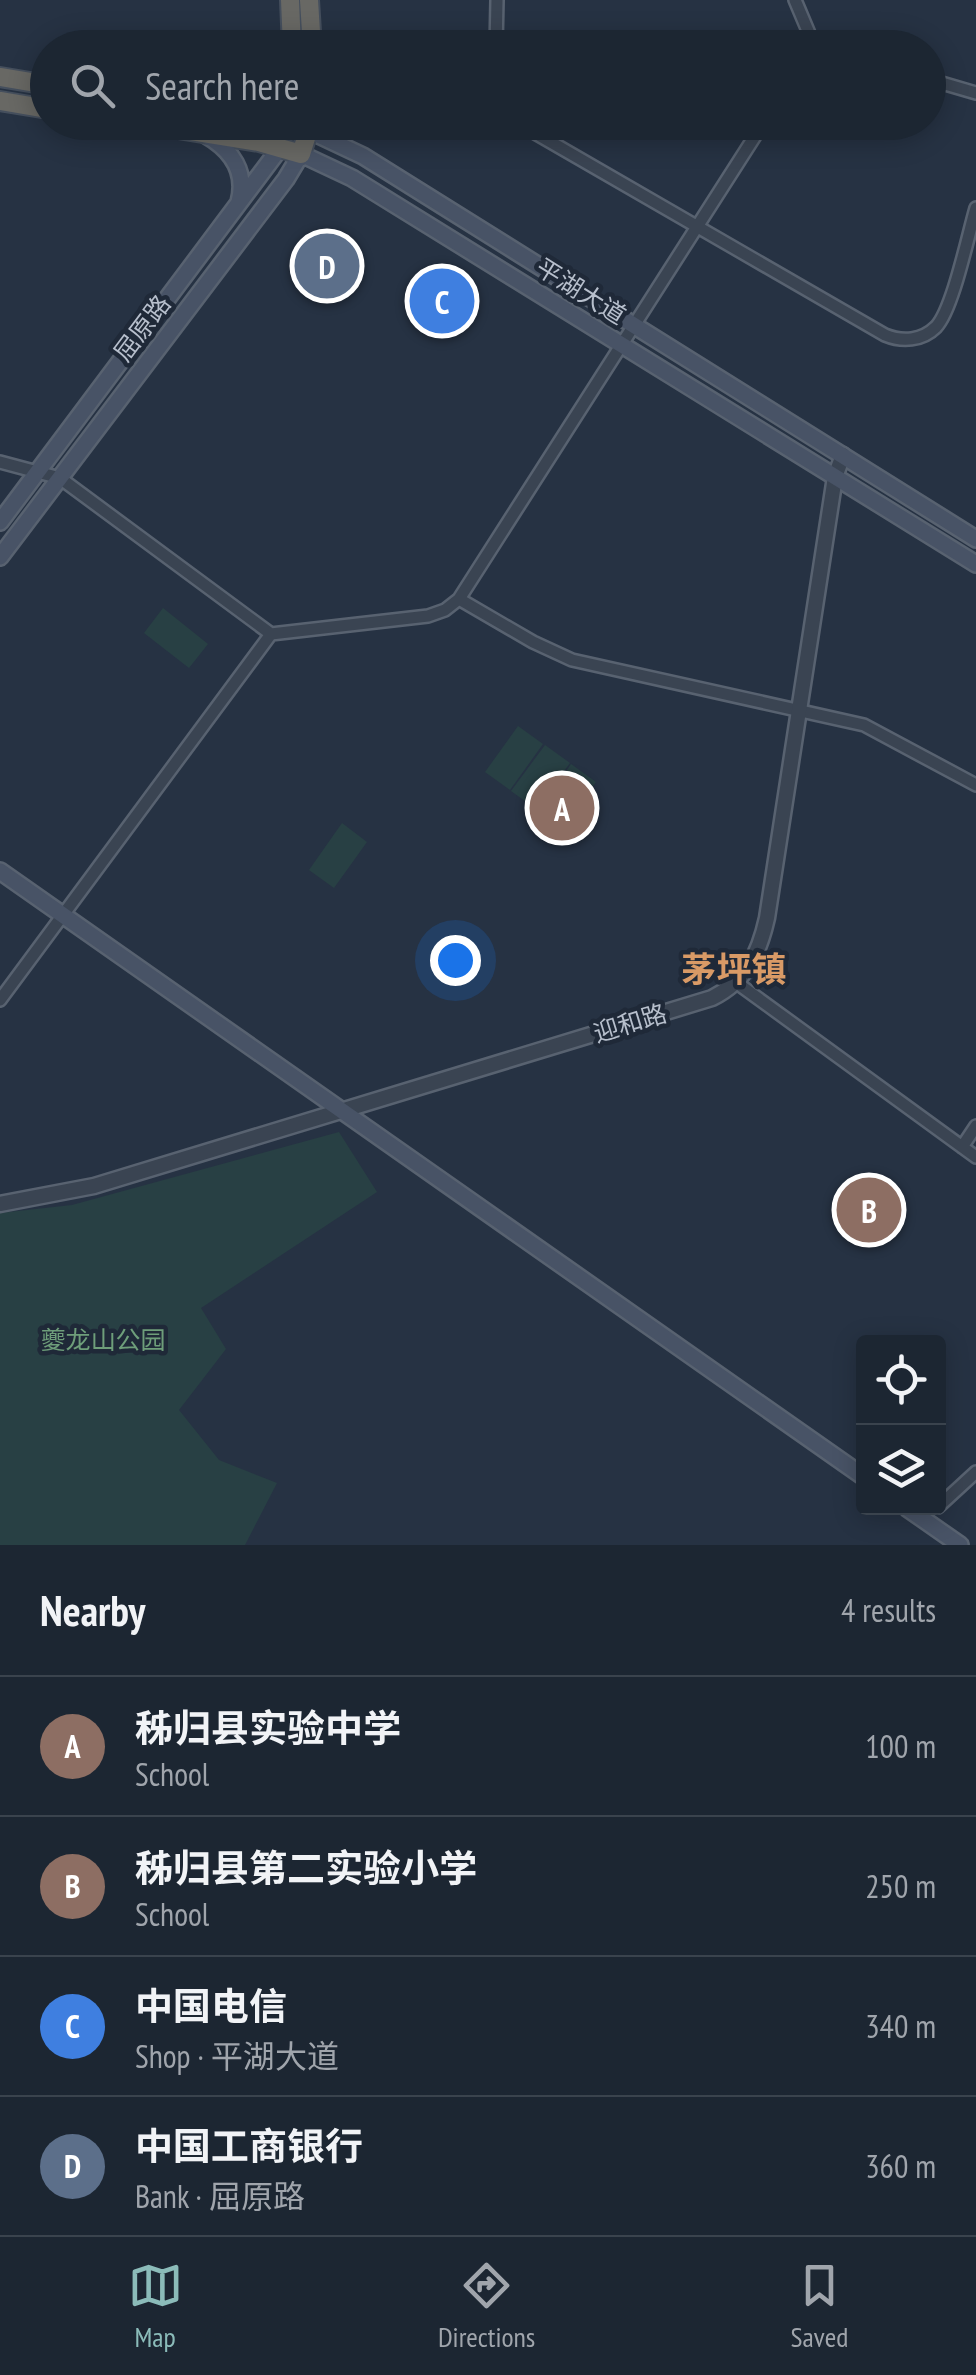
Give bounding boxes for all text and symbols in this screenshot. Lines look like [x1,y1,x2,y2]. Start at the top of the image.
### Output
search box [30,30,946,140]
icon: search [65,58,120,113]
text: Search here [145,61,299,110]
pin: D [294,228,360,304]
street label: 平湖大道 [530,251,632,331]
pin: C [410,264,474,338]
street label: 屈原路 [107,288,177,368]
pin: A [530,770,594,846]
your location [430,935,481,986]
district label: 茅坪镇 [681,946,787,992]
street label: 迎和路 [589,997,671,1049]
pin: B [836,1172,902,1248]
park label: 夔龙山公园 [40,1324,166,1356]
map controls [856,1335,946,1515]
button: locate [856,1335,946,1425]
button: layers [856,1425,946,1515]
text: Nearby [40,1583,145,1638]
text: 4 results [841,1589,936,1631]
text: 秭归县实验中学 [135,1703,401,1752]
text: A [64,1725,81,1767]
text: 100 m [865,1725,936,1767]
text: School [135,1753,209,1795]
text: 秭归县第二实验小学 [135,1843,477,1892]
text: B [65,1865,80,1907]
text: 250 m [865,1865,936,1907]
text: School [135,1893,209,1935]
text: 中国电信 [135,1981,287,2030]
text: C [65,2005,80,2047]
text: 340 m [865,2005,936,2047]
text: Shop · 平湖大道 [135,2035,339,2077]
text: 中国工商银行 [135,2121,363,2170]
text: D [64,2145,81,2187]
text: 360 m [865,2145,936,2187]
text: Bank · 屈原路 [135,2175,305,2217]
tab: Map [128,2258,183,2355]
tab: Directions [438,2258,535,2355]
tab: Saved [791,2258,848,2355]

